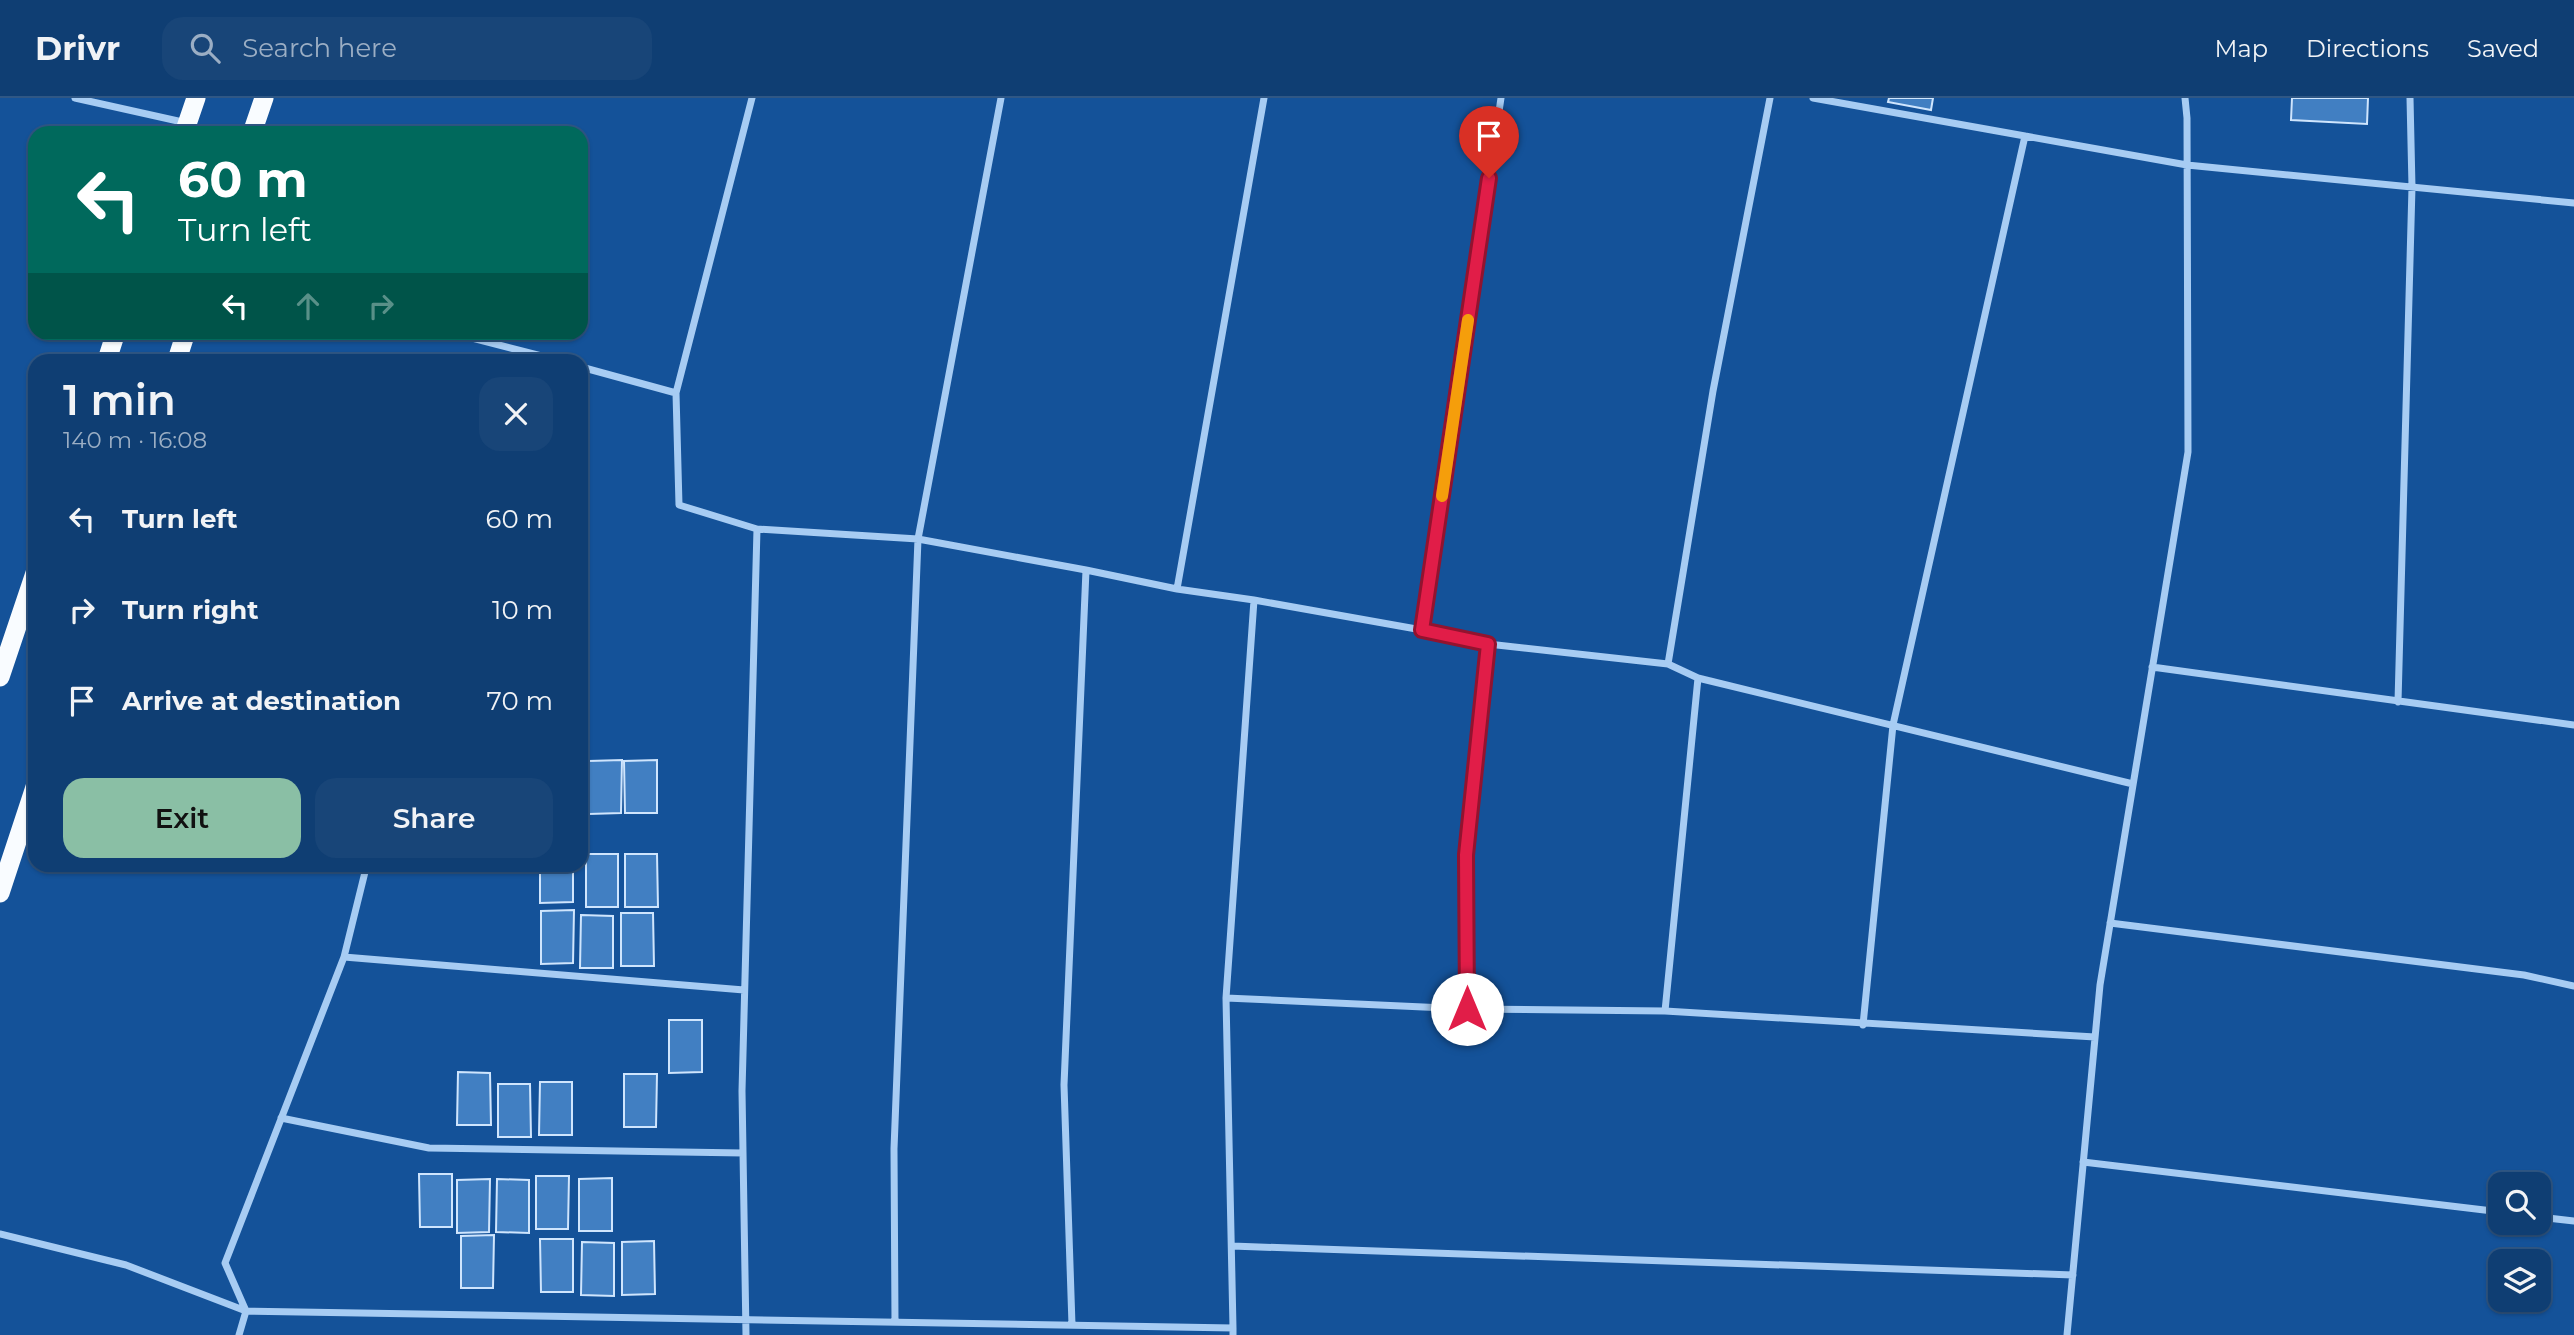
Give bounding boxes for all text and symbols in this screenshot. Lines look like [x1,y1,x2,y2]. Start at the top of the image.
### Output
search box [162,17,652,80]
text: Drivr [35,28,120,68]
icon: search [186,29,224,67]
text: Search here [242,32,397,64]
text: Map [2215,34,2268,63]
text: Directions [2306,34,2429,63]
text: Saved [2467,34,2539,63]
pin [1459,106,1519,178]
icon: arrive [1470,117,1508,155]
text: 60 m [178,150,308,209]
icon: left [63,154,154,245]
text: Turn left [178,210,312,249]
icon: left [216,287,254,325]
icon: ahead [289,287,327,325]
icon: right [362,287,400,325]
text: 1 min [63,374,176,426]
button: close [479,377,553,451]
text: 140 m · 16:08 [63,426,207,454]
icon: left [63,500,101,538]
text: Turn left [122,503,238,535]
text: 60 m [486,503,553,535]
icon: right [63,591,101,629]
text: Turn right [122,594,258,626]
text: 10 m [492,594,553,626]
icon: arrive [63,682,101,720]
text: Arrive at destination [122,685,401,717]
text: 70 m [487,685,553,717]
button: Exit [63,778,301,858]
button: Share [315,778,553,858]
position arrow [1430,972,1504,1046]
map controls [2488,1172,2551,1312]
button: search [2488,1172,2551,1235]
button: layers [2488,1249,2551,1312]

